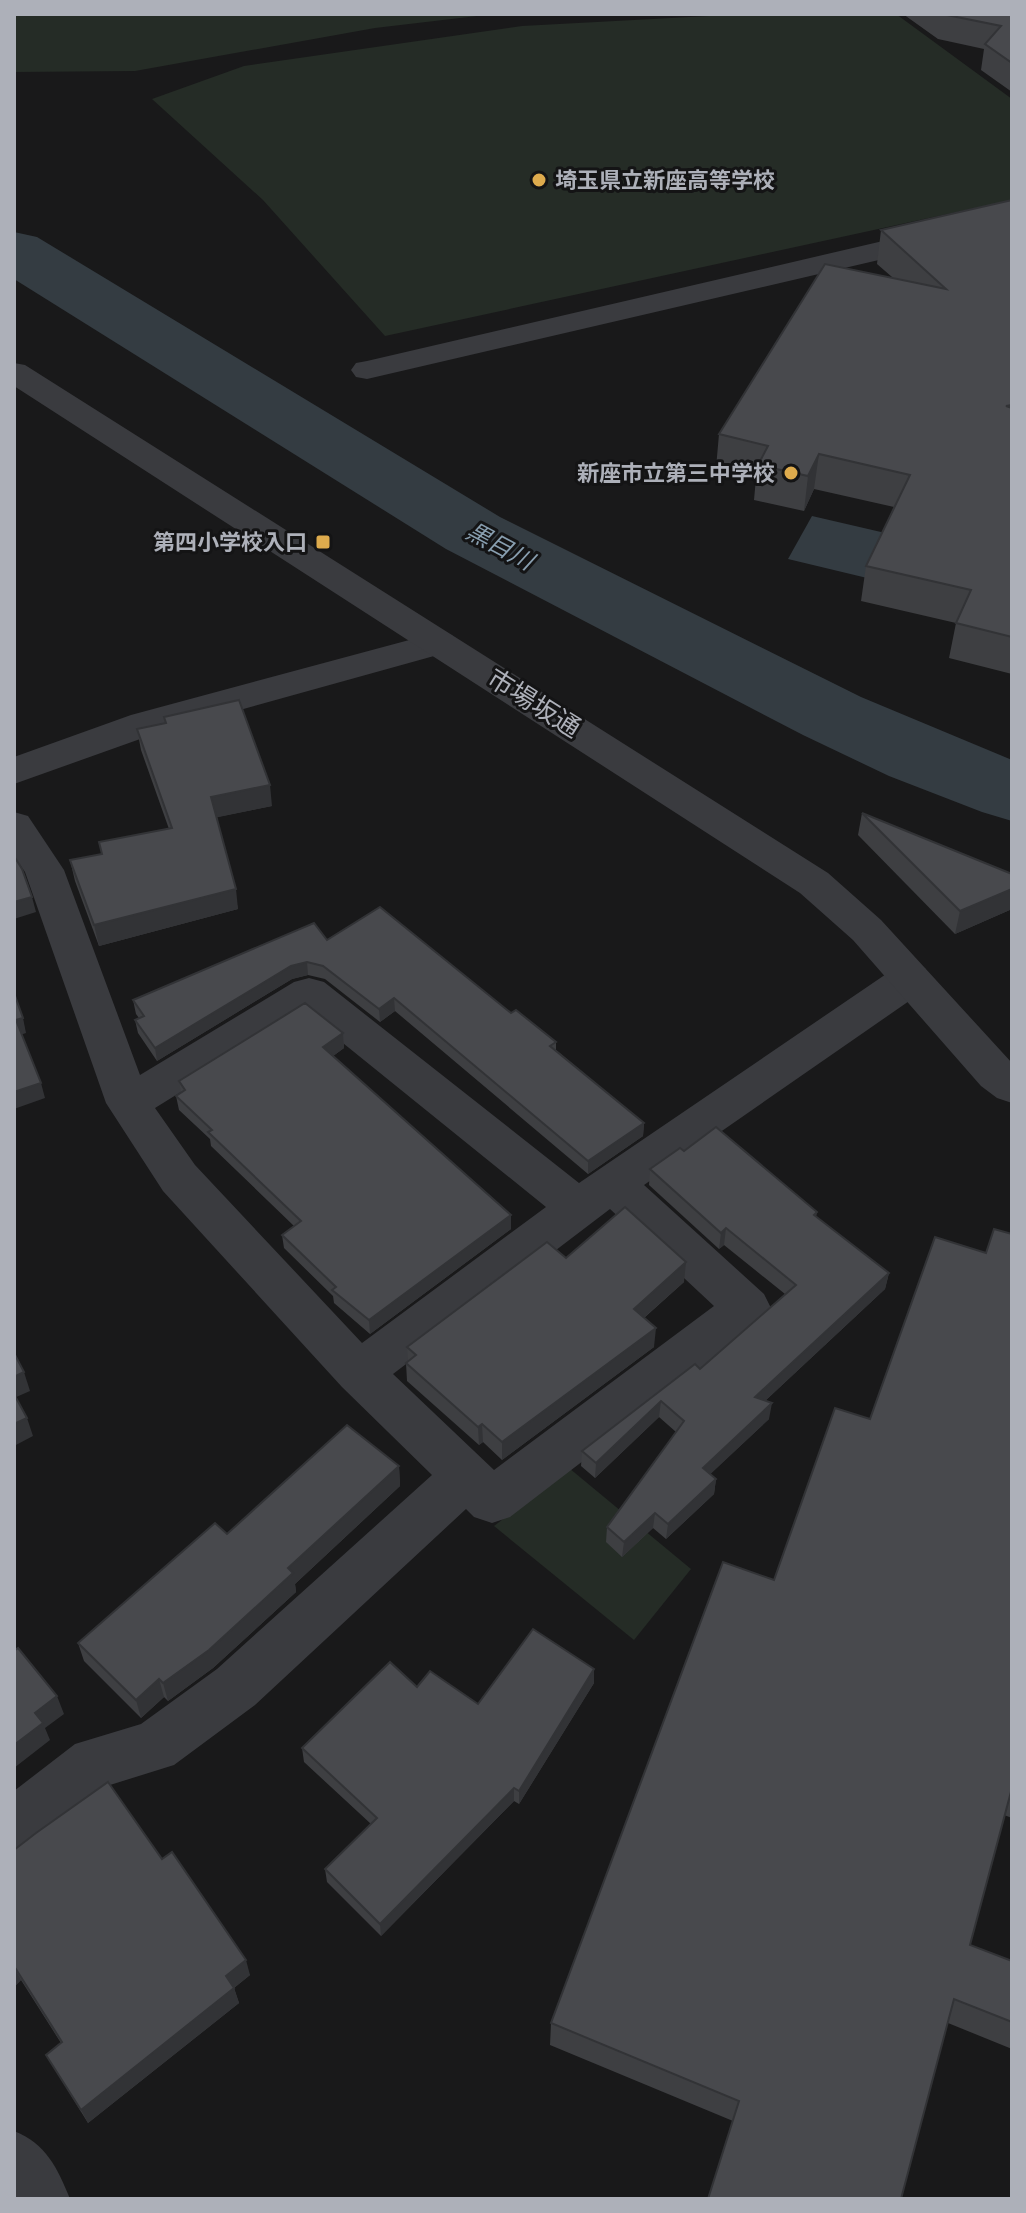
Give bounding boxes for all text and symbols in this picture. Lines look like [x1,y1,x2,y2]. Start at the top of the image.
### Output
place label: 埼玉県立新座高等学校 [555,167,775,194]
marker: 埼玉県立新座高等学校 [530,171,548,189]
place label: 新座市立第三中学校 [577,460,775,487]
marker: 新座市立第三中学校 [782,464,800,482]
water label: 黒目川 [461,516,541,577]
place label: 第四小学校入口 [153,529,307,556]
marker: 第四小学校入口 [314,533,332,551]
street label: 市場坂通 [481,662,587,744]

